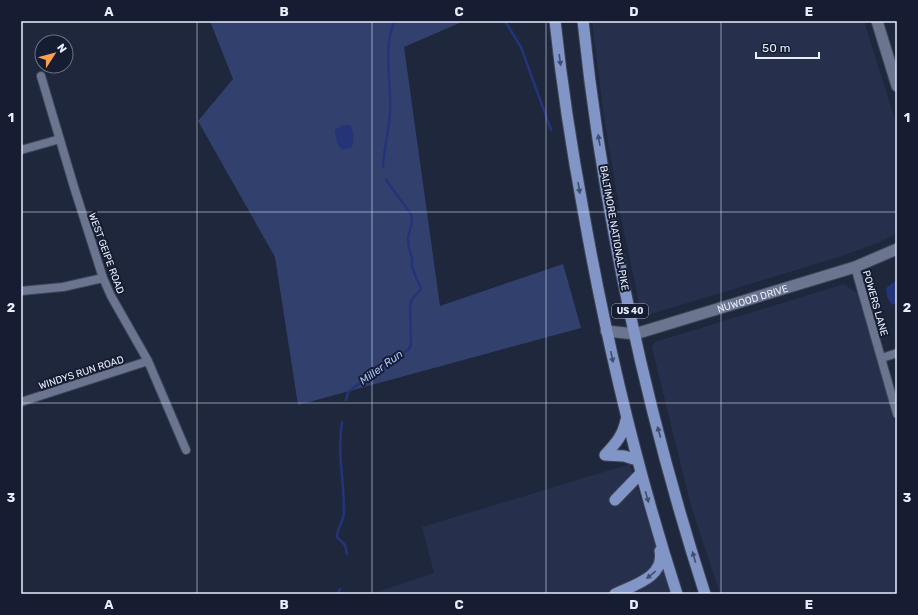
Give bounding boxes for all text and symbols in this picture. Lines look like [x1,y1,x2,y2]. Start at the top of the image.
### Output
text: A [104,4,114,19]
text: B [279,4,289,19]
text: C [454,4,464,19]
text: D [629,4,639,19]
text: E [805,4,813,19]
north arrow [34,34,74,74]
scale bar [756,34,819,60]
text: N [54,41,69,56]
text: 50 m [762,41,790,55]
one-way arrow [557,54,563,66]
text: 1 [8,110,14,125]
text: 1 [904,110,910,125]
one-way arrow [596,134,602,146]
street label: BALTIMORE NATIONAL PIKE [597,165,631,292]
one-way arrow [576,182,582,194]
street label: WEST GEIPE ROAD [86,211,126,296]
street label: POWERS LANE [860,269,890,337]
street label: NUWOOD DRIVE [716,283,790,316]
text: 2 [7,300,15,315]
text: 2 [903,300,911,315]
road number: US 40 [612,304,648,318]
water label: Miller Run [357,347,406,387]
one-way arrow [610,351,616,363]
street label: WINDYS RUN ROAD [37,353,126,392]
one-way arrow [655,425,661,438]
text: 3 [7,490,16,505]
one-way arrow [645,490,651,503]
text: 3 [903,490,912,505]
one-way arrow [691,550,697,562]
one-way arrow [646,571,656,579]
text: A [104,597,114,612]
text: B [279,597,289,612]
text: C [454,597,464,612]
text: D [629,597,639,612]
text: E [805,597,813,612]

